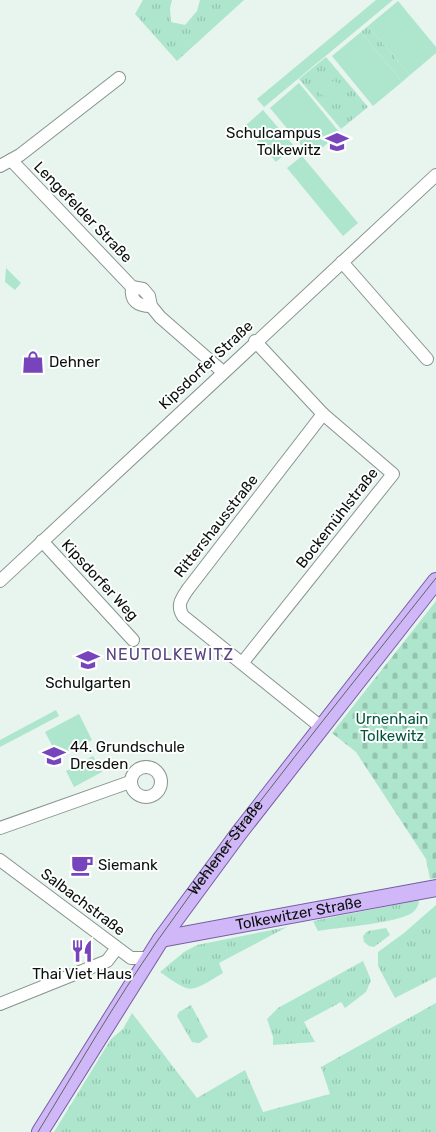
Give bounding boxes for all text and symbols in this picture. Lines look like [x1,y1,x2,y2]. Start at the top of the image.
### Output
place label: Schulcampus Tolkewitz [226,124,321,159]
school or university icon: Schulcampus Tolkewitz [324,129,350,155]
street label: Lengefelder Straße [30,158,136,266]
street label: Kipsdorfer Straße [155,317,257,413]
shop icon: Dehner [20,349,46,375]
place label: Dehner [49,353,100,371]
street label: Bockemühlstraße [292,464,382,572]
street label: Rittershausstraße [170,471,262,581]
street label: Kipsdorfer Weg [58,536,142,624]
district label: NEUTOLKEWITZ [106,645,234,664]
school or university icon: Schulgarten [75,647,101,673]
place label: Schulgarten [45,674,131,692]
park label: Urnenhain Tolkewitz [356,710,428,745]
place label: 44. Grundschule Dresden [70,738,185,773]
school or university icon: 44. Grundschule Dresden [41,743,67,769]
street label: Wehlener Straße [184,796,267,899]
cafe icon: Siemank [69,852,95,878]
place label: Siemank [98,856,158,874]
street label: Salbachstraße [37,865,129,939]
street label: Tolkewitzer Straße [234,893,363,934]
restaurant icon: Thai Viet Haus [69,938,95,964]
place label: Thai Viet Haus [32,965,132,983]

